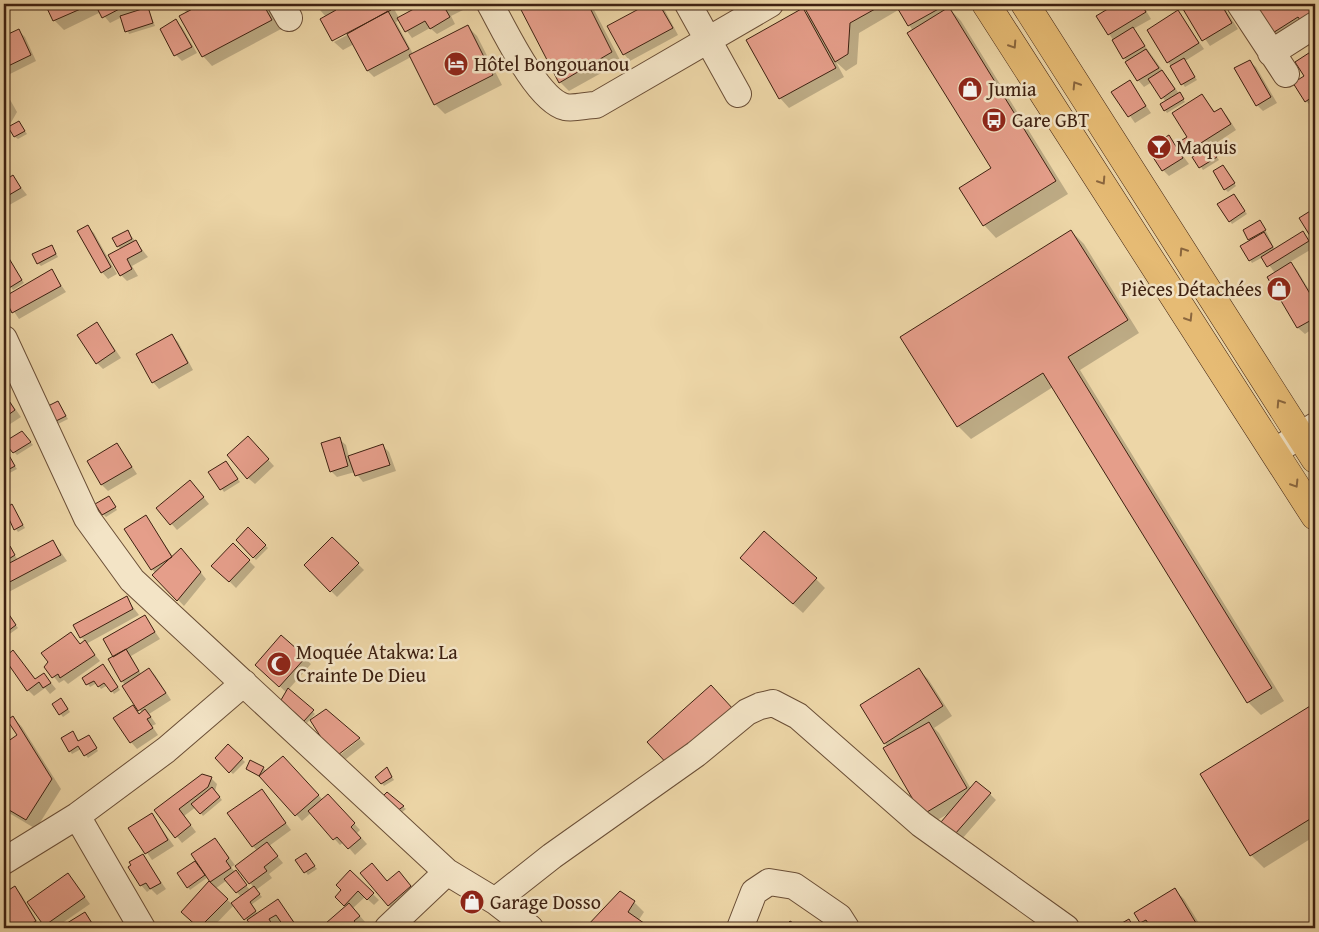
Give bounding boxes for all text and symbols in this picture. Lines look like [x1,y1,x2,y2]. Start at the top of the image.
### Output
one-way arrow [1007,39,1016,48]
place label: Hôtel Bongouanou [474,49,630,78]
hotel icon: Hôtel Bongouanou [443,51,469,77]
place label: Jumia [985,74,1037,103]
shop icon: Jumia [957,76,983,102]
one-way arrow [1073,81,1083,90]
place label: Gare GBT [1012,105,1089,134]
bus stop icon: Gare GBT [981,107,1007,133]
place label: Maquis [1176,132,1237,161]
bar icon: Maquis [1146,134,1172,160]
one-way arrow [1096,175,1105,184]
one-way arrow [1179,248,1189,257]
place label: Pièces Détachées [1121,274,1262,303]
shop icon: Pièces Détachées [1266,276,1292,302]
one-way arrow [1183,312,1192,321]
one-way arrow [1276,399,1286,408]
one-way arrow [1289,479,1298,488]
place label: Moquée Atakwa: La Crainte De Dieu [296,637,458,689]
mosque icon: Moquée Atakwa: La Crainte De Dieu [266,651,292,677]
place label: Garage Dosso [490,887,601,916]
shop icon: Garage Dosso [459,889,485,915]

